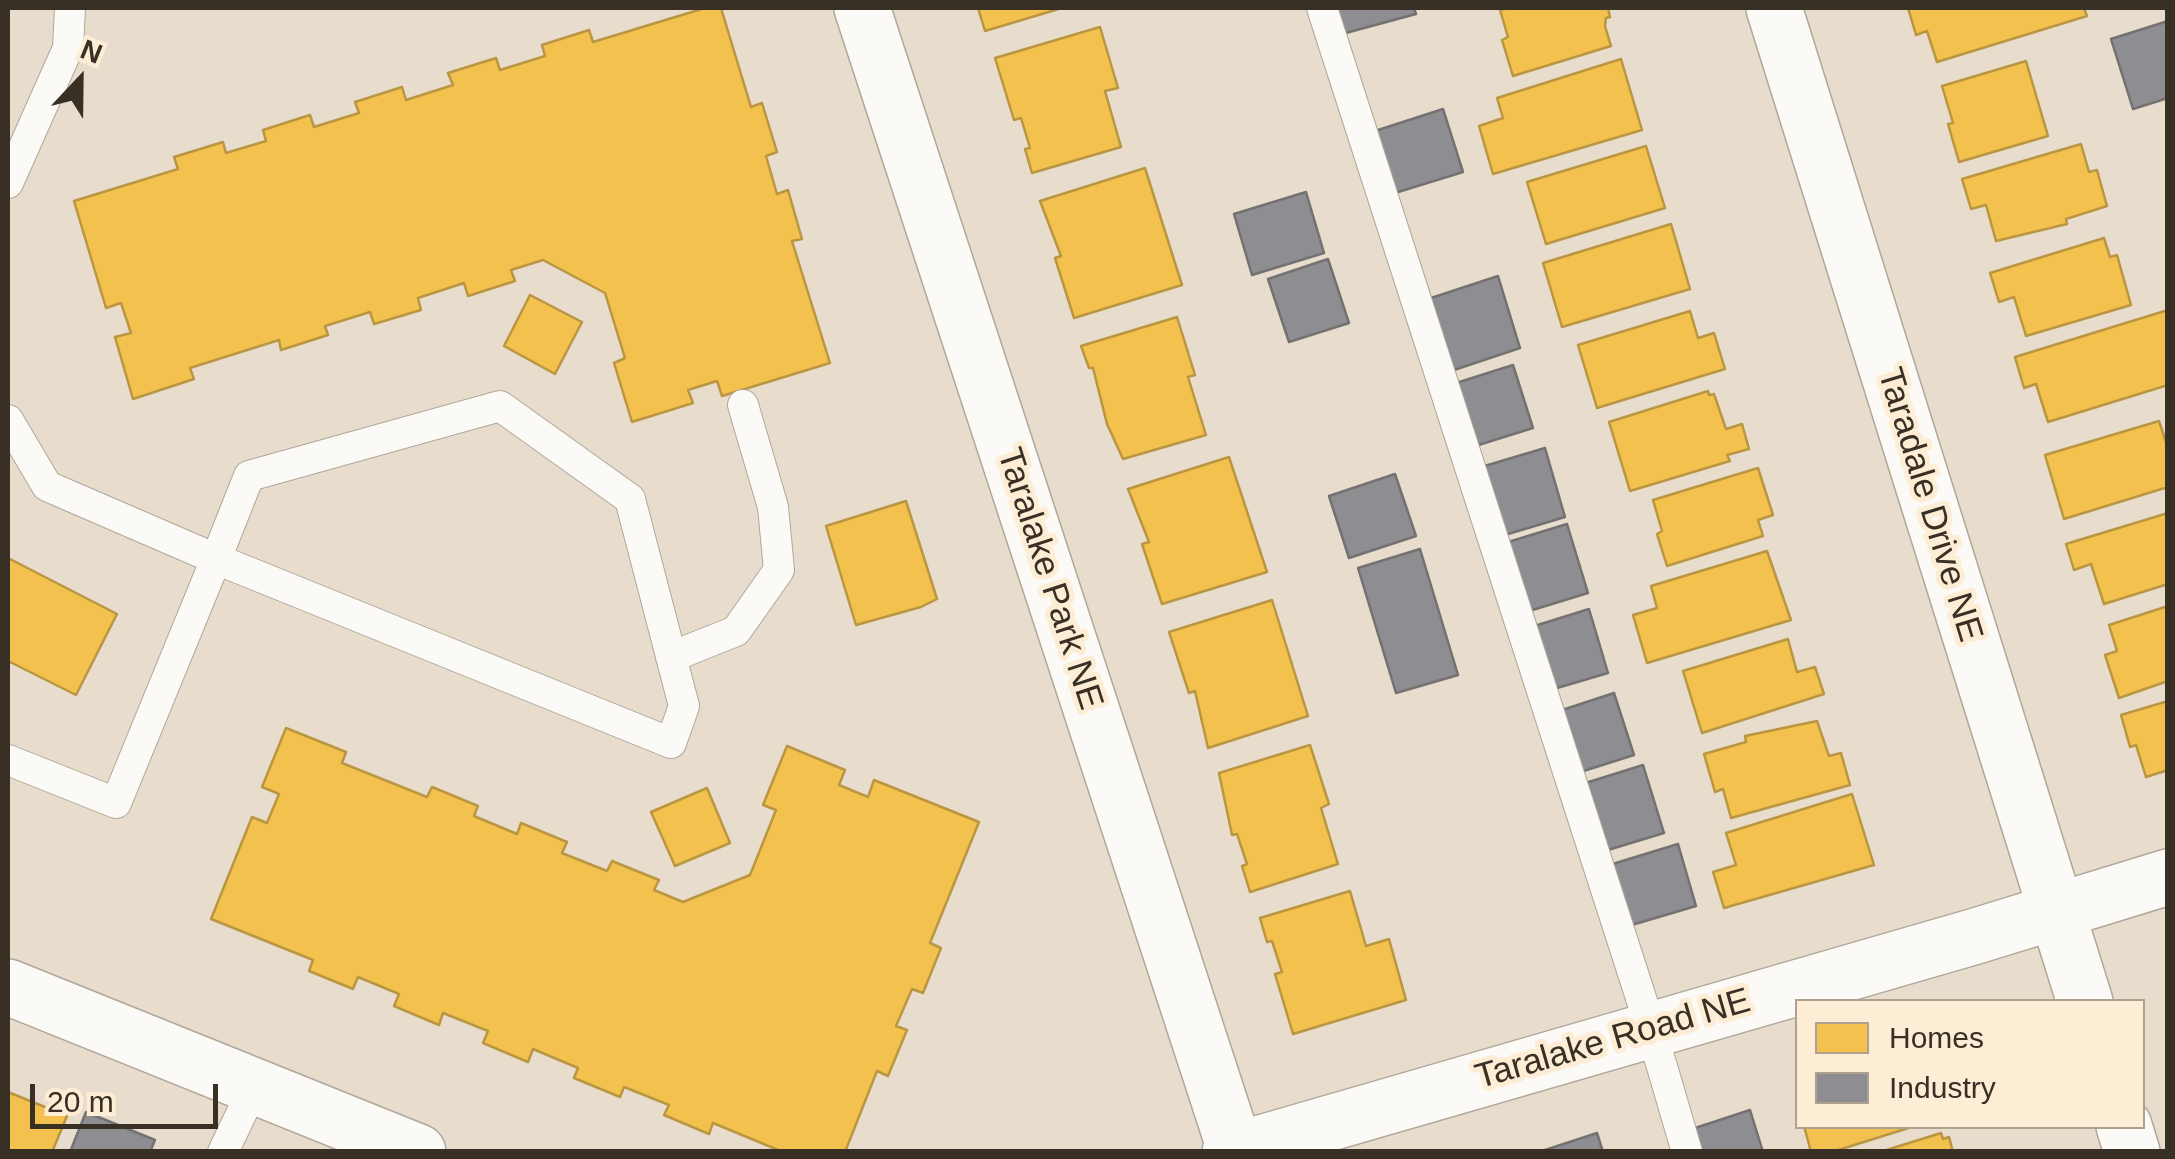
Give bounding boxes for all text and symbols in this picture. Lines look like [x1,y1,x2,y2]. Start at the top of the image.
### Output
north arrow [30,30,130,130]
text: N [76,34,107,70]
street label: Taradale Drive NE [1867,363,1991,647]
street label: Taralake Park NE [987,443,1111,715]
street label: Taralake Road NE [1471,981,1755,1099]
legend [1795,999,2145,1129]
text: Homes [1889,1021,1984,1054]
scale bar [35,1064,222,1126]
text: Industry [1889,1071,1996,1104]
text: 20 m [47,1085,114,1118]

